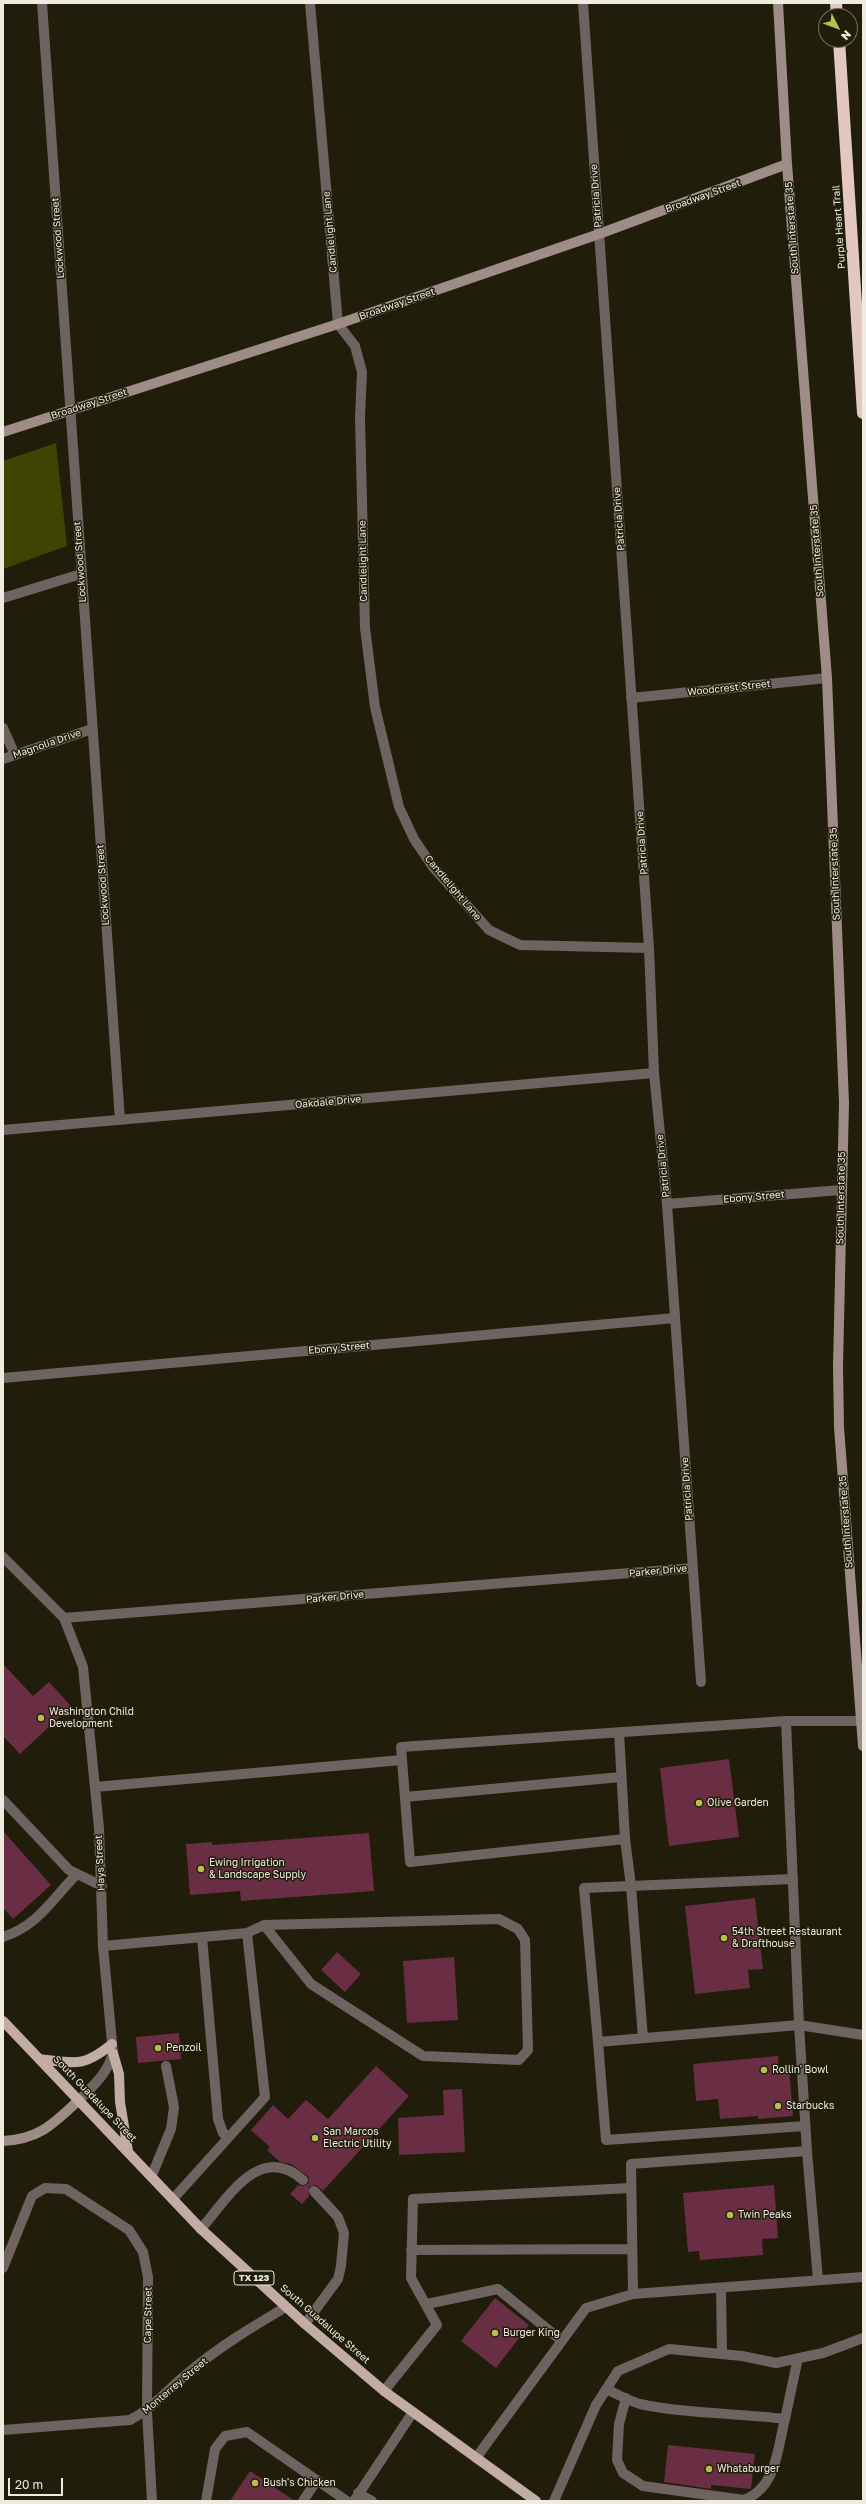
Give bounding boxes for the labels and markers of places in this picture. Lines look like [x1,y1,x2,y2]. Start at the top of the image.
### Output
place label: Washington Child Development [49,1706,134,1730]
marker: Washington Child Development [36,1713,46,1723]
place label: Olive Garden [707,1797,769,1809]
marker: Olive Garden [694,1798,704,1808]
place label: Ewing Irrigation & Landscape Supply [209,1857,306,1880]
marker: Ewing Irrigation & Landscape Supply [196,1864,206,1874]
place label: 54th Street Restaurant & Drafthouse [732,1926,842,1950]
marker: 54th Street Restaurant & Drafthouse [719,1933,729,1943]
place label: Penzoil [166,2042,201,2054]
marker: Penzoil [153,2043,163,2053]
place label: Rollin' Bowl [772,2064,828,2076]
marker: Rollin' Bowl [759,2065,769,2075]
place label: Starbucks [786,2100,834,2112]
marker: Starbucks [773,2101,783,2111]
place label: San Marcos Electric Utility [323,2126,392,2150]
marker: San Marcos Electric Utility [310,2133,320,2143]
place label: Twin Peaks [738,2209,792,2221]
marker: Twin Peaks [725,2210,735,2220]
place label: Burger King [503,2327,560,2339]
marker: Burger King [490,2328,500,2338]
place label: Whataburger [717,2463,780,2475]
marker: Whataburger [704,2464,714,2474]
place label: Bush's Chicken [263,2477,336,2489]
marker: Bush's Chicken [250,2478,260,2488]

